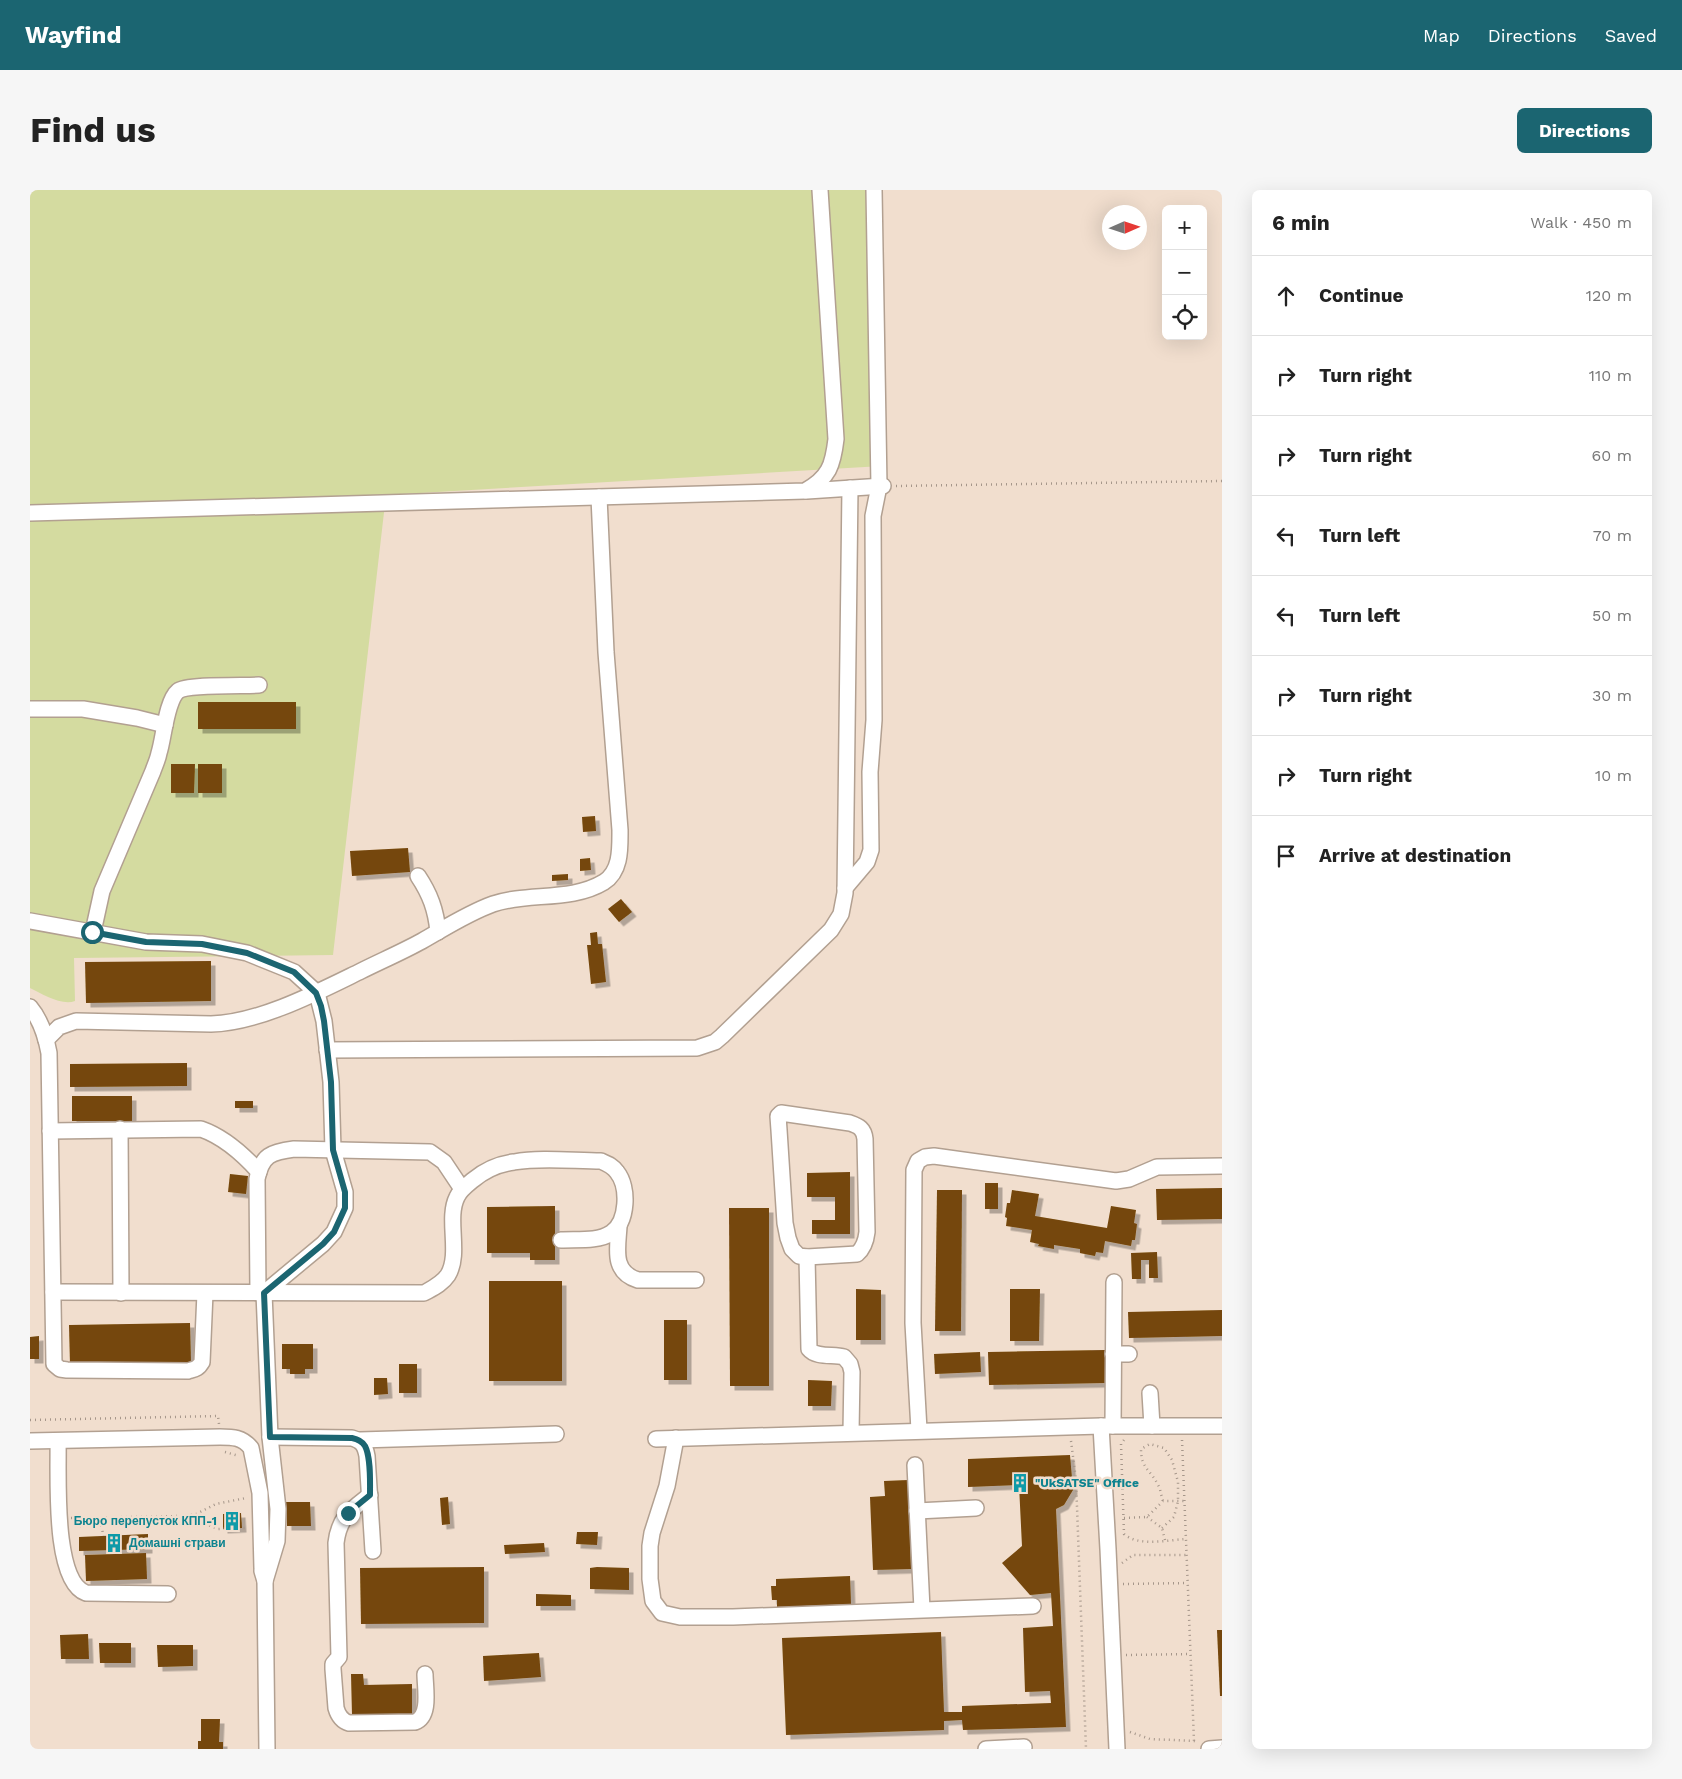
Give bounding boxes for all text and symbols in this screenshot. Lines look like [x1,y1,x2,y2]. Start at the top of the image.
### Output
text: Wayfind [25,21,121,49]
text: Map [1423,25,1460,46]
text: Directions [1488,25,1577,46]
text: Saved [1605,25,1657,46]
button: Directions [1517,108,1652,153]
text: Find us [30,109,156,151]
north arrow [1102,205,1147,250]
map controls [1162,205,1207,340]
button: + [1162,205,1207,250]
text: 6 min [1272,210,1330,235]
text: Walk · 450 m [1530,213,1632,232]
button: − [1162,250,1207,295]
icon: ahead [1272,282,1300,310]
text: Continue [1319,284,1403,307]
text: 120 m [1586,286,1632,305]
button: locate [1162,295,1207,340]
icon: right [1272,362,1300,390]
text: Turn right [1319,364,1412,387]
text: 110 m [1589,366,1632,385]
icon: right [1272,442,1300,470]
text: Turn right [1319,444,1412,467]
text: 60 m [1592,446,1632,465]
icon: left [1272,522,1300,550]
text: Turn left [1319,524,1400,547]
text: 70 m [1593,526,1632,545]
icon: left [1272,602,1300,630]
text: Turn left [1319,604,1400,627]
text: 50 m [1592,606,1632,625]
icon: right [1272,682,1300,710]
text: Turn right [1319,684,1412,707]
text: 30 m [1592,686,1632,705]
icon: right [1272,762,1300,790]
text: Turn right [1319,764,1412,787]
text: 10 m [1595,766,1632,785]
icon: arrive [1272,842,1300,870]
text: Arrive at destination [1319,844,1511,867]
route start [81,921,104,944]
building icon: "UkSATSE" Office [1009,1472,1031,1494]
place label: "UkSATSE" Office [1035,1476,1139,1490]
route end [337,1502,360,1525]
building icon: Бюро перепусток КПП-1 [221,1510,243,1532]
place label: Бюро перепусток КПП-1 [74,1514,217,1528]
building icon: Домашні страви [103,1532,125,1554]
place label: Домашні страви [129,1536,226,1550]

